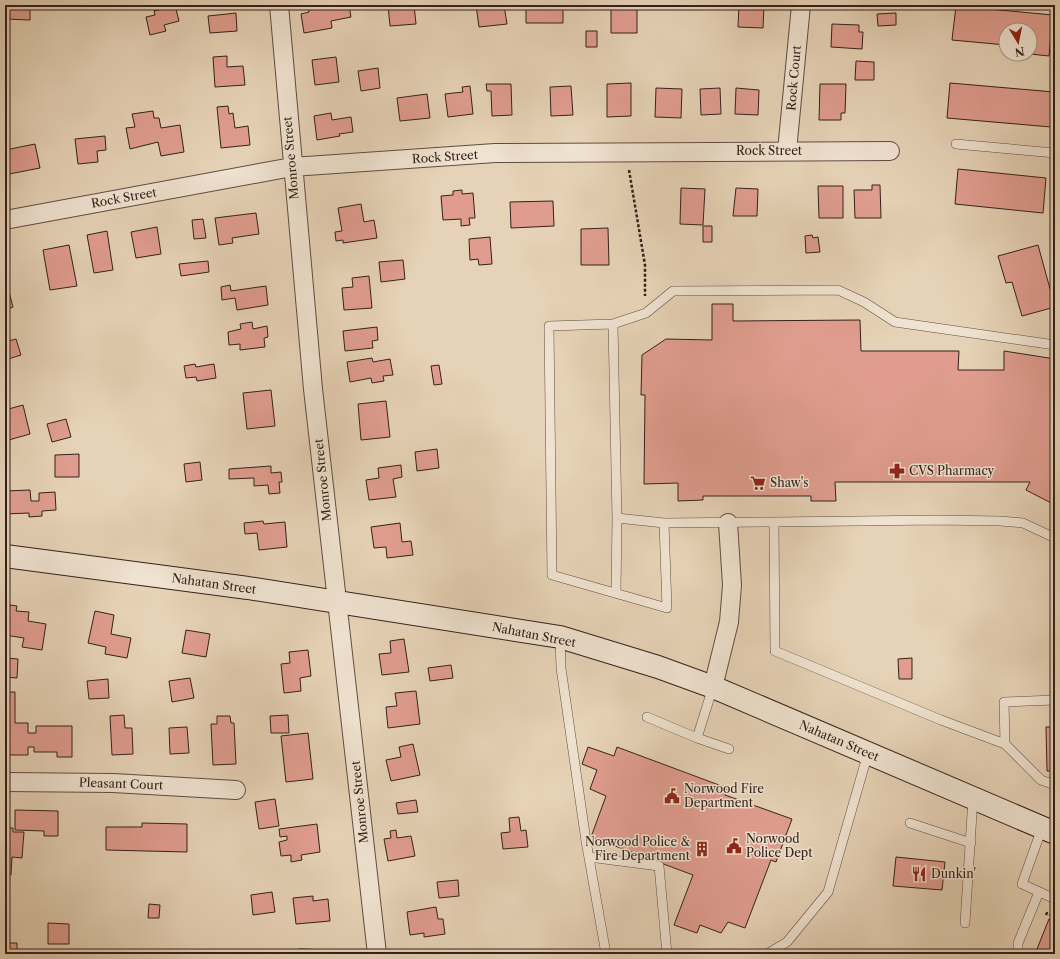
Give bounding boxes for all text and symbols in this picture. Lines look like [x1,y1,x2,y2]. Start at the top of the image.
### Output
north arrow [998,22,1038,62]
street label: Rock Court [783,44,804,111]
text: N [1013,44,1026,60]
street label: Monroe Street [279,115,302,200]
street label: Rock Street [736,143,803,158]
street label: Rock Street [411,147,479,166]
street label: Rock Street [90,184,159,211]
street label: Monroe Street [311,437,334,522]
pharmacy icon: CVS Pharmacy [888,462,906,480]
place label: CVS Pharmacy [909,463,995,478]
supermarket icon: Shaw's [749,474,767,492]
place label: Shaw's [770,475,808,490]
street label: Nahatan Street [171,570,258,597]
street label: Nahatan Street [491,619,578,650]
street label: Nahatan Street [797,717,882,764]
street label: Monroe Street [348,759,371,844]
street label: Pleasant Court [79,775,164,792]
place label: Norwood Fire Department [684,781,764,810]
public building icon: Norwood Fire Department [663,787,681,805]
place label: Norwood Police Dept [746,831,813,860]
place label: Norwood Police & Fire Department [585,834,691,863]
public building icon: Norwood Police Dept [725,837,743,855]
building icon: Norwood Police & Fire Department [693,840,711,858]
restaurant icon: Dunkin' [910,865,928,883]
place label: Dunkin' [931,866,976,881]

